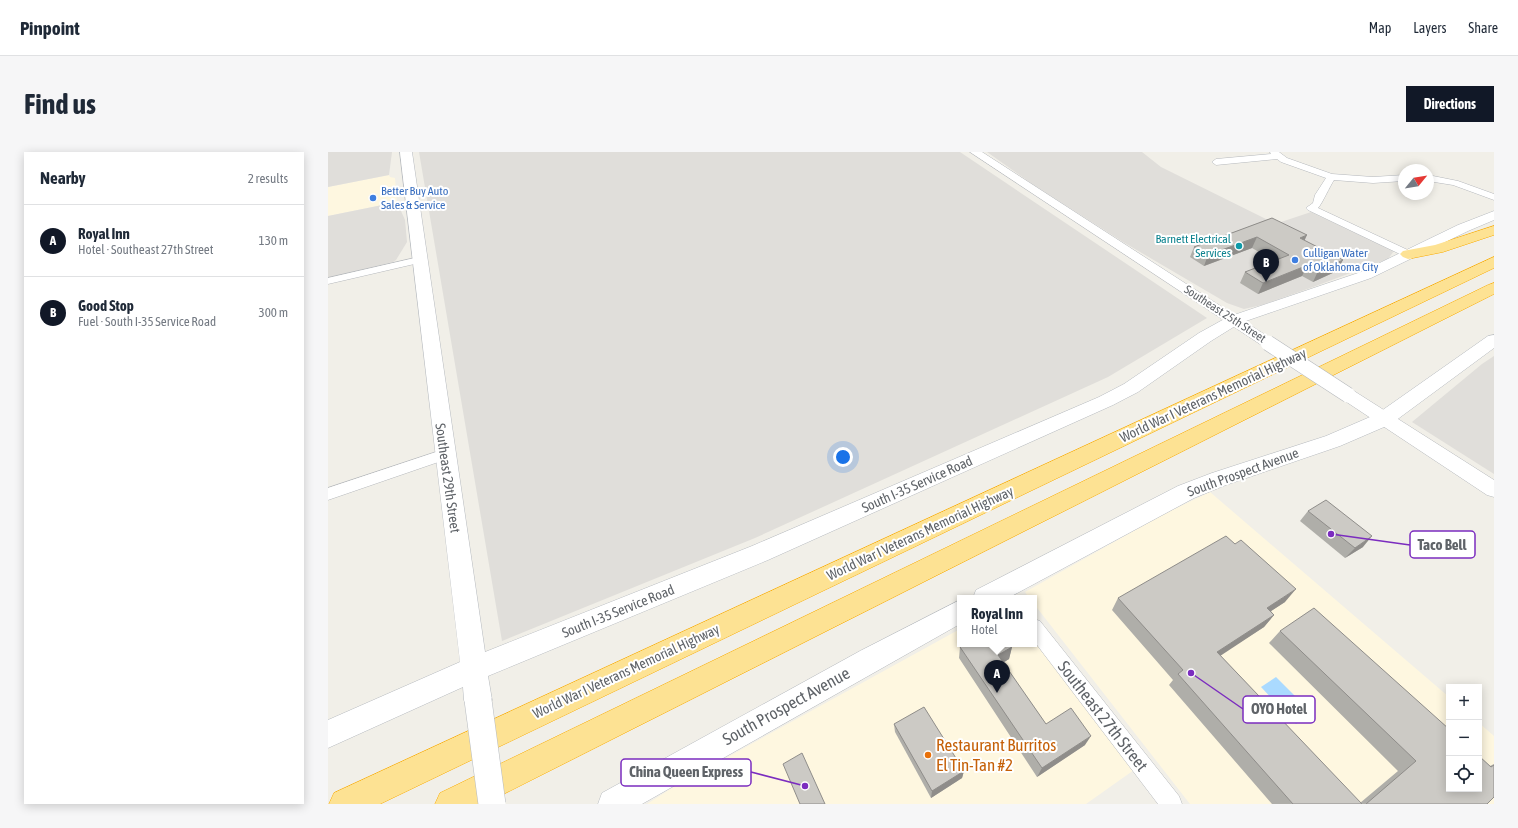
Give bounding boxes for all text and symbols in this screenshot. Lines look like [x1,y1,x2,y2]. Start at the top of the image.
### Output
text: Pinpoint [20,17,80,39]
text: Map [1369,20,1391,36]
text: Layers [1413,20,1446,36]
text: Share [1468,20,1498,36]
button: Directions [1406,86,1494,122]
text: Find us [24,88,96,120]
north arrow [1398,164,1434,200]
text: Nearby [40,168,86,188]
text: 2 results [248,171,288,186]
place label: Better Buy Auto Sales & Service [381,184,449,212]
marker: Better Buy Auto Sales & Service [368,193,378,203]
text: Royal Inn [78,225,130,242]
place label: Barnett Electrical Services [1155,232,1232,260]
text: A [50,233,56,248]
text: 130 m [259,233,288,248]
marker: Barnett Electrical Services [1234,241,1244,251]
text: Hotel · Southeast 27th Street [78,242,214,257]
place label: Culligan Water of Oklahoma City [1303,246,1379,274]
pin: B [1253,249,1279,282]
marker: Culligan Water of Oklahoma City [1290,255,1300,265]
street label: Southeast 25th Street [1181,282,1269,346]
text: Good Stop [78,297,134,314]
text: B [50,305,56,320]
text: 300 m [259,305,288,320]
text: Fuel · South I-35 Service Road [78,314,216,329]
street label: World War I Veterans Memorial Highway [1117,345,1309,445]
street label: Southeast 29th Street [432,422,464,534]
street label: South Prospect Avenue [1185,444,1301,500]
your location [833,447,853,467]
street label: South I-35 Service Road [859,452,975,516]
street label: World War I Veterans Memorial Highway [824,483,1016,583]
callout: Taco Bell [1410,531,1475,558]
text: Taco Bell [1417,536,1468,553]
street label: South I-35 Service Road [560,581,676,641]
popup [957,595,1037,647]
text: Royal Inn [971,605,1023,622]
street label: World War I Veterans Memorial Highway [530,621,722,721]
text: Hotel [971,622,998,637]
street label: Southeast 27th Street [1054,657,1152,775]
pin: A [984,660,1010,693]
street label: South Prospect Avenue [719,663,853,749]
map controls [1446,684,1482,792]
button: + [1446,684,1482,720]
callout: OYO Hotel [1243,696,1315,723]
text: OYO Hotel [1251,700,1308,717]
button: − [1446,720,1482,756]
place label: Restaurant Burritos El Tin-Tan #2 [936,735,1056,775]
marker: Restaurant Burritos El Tin-Tan #2 [923,750,933,760]
button: locate [1446,756,1482,792]
callout: China Queen Express [621,759,751,786]
text: China Queen Express [629,763,744,780]

